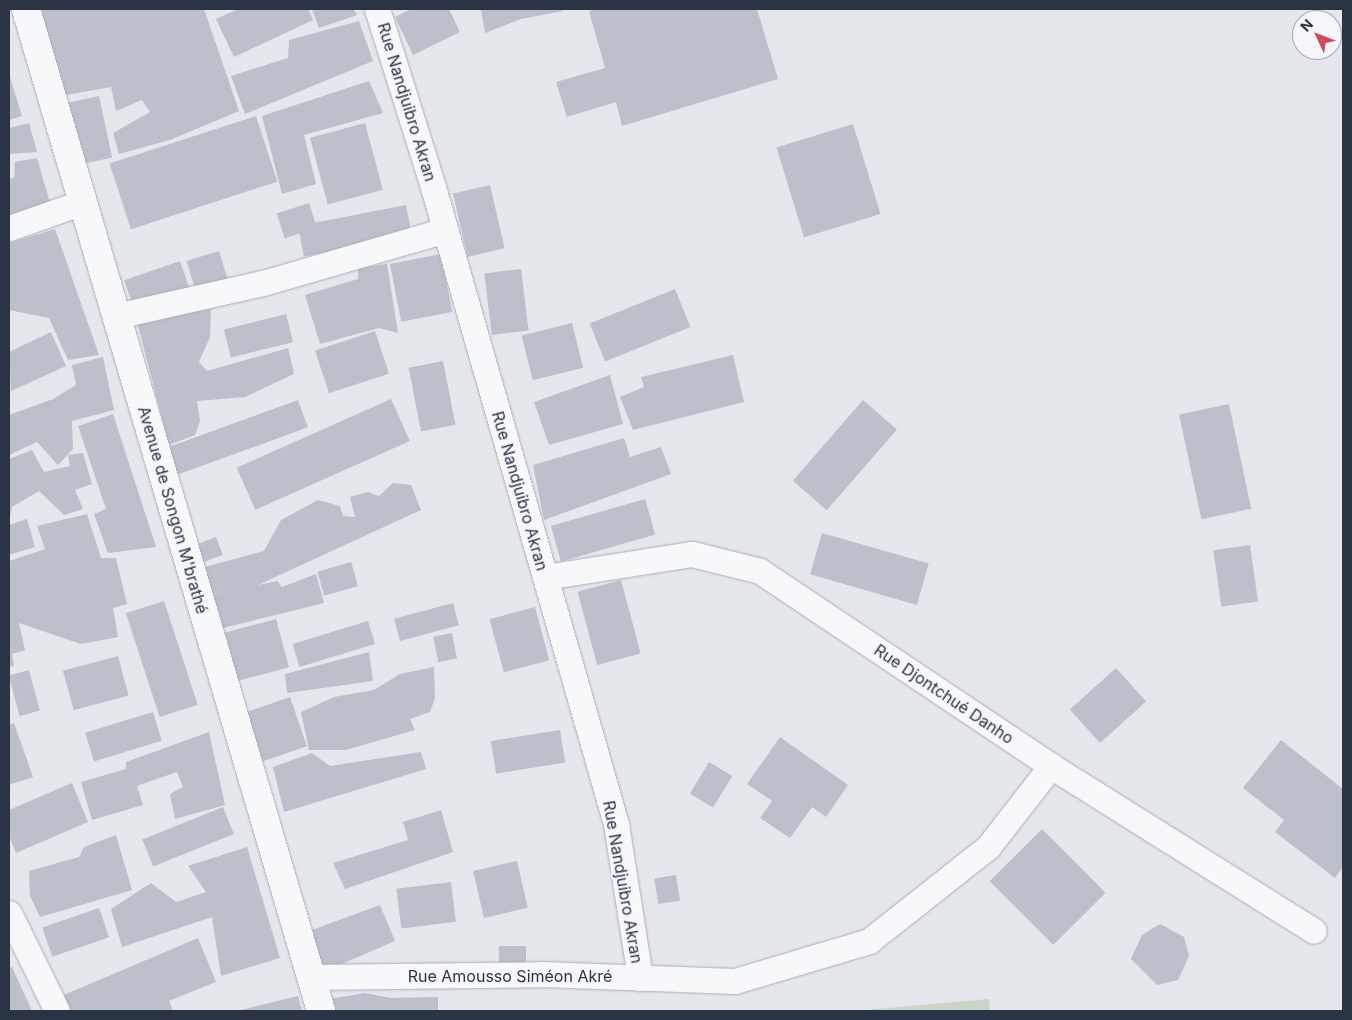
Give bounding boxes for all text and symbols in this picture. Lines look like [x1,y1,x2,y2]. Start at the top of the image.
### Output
north arrow [1292,10,1342,60]
text: N [1297,15,1316,35]
street label: Rue Nandjuibro Akran [374,20,440,184]
street label: Avenue de Songon M'brathé [134,404,212,616]
street label: Rue Nandjuibro Akran [488,409,552,573]
street label: Rue Djontchué Danho [871,640,1017,748]
street label: Rue Nandjuibro Akran [599,799,647,965]
street label: Rue Amousso Siméon Akré [408,966,612,986]

